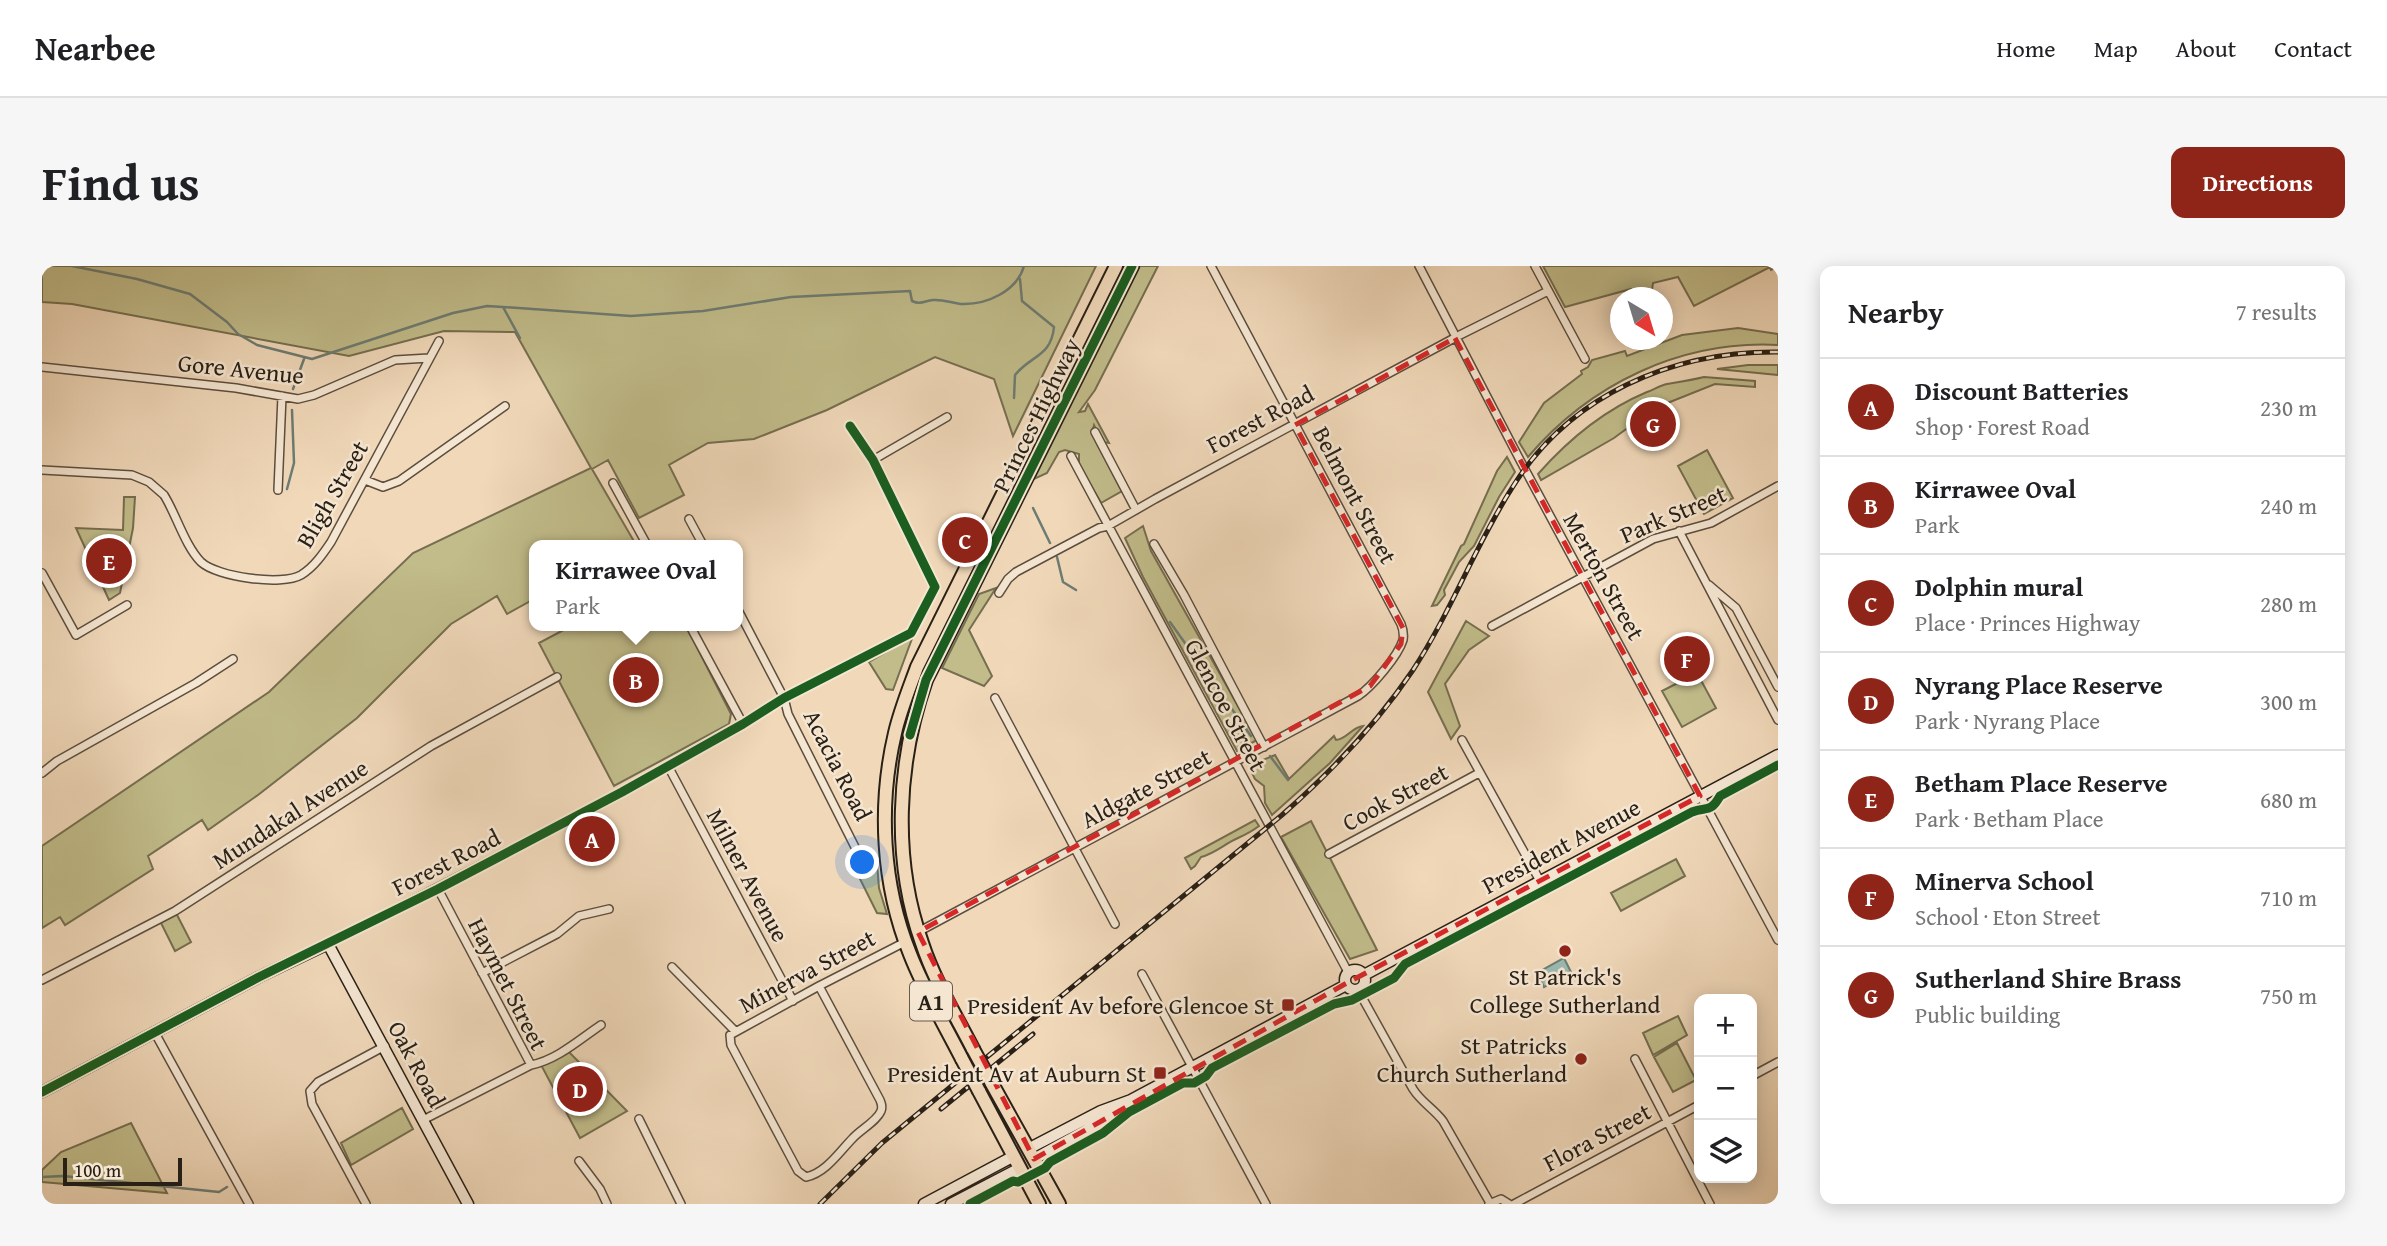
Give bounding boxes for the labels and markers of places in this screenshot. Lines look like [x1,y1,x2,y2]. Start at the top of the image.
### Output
pin: G [1630,398,1676,450]
pin: C [942,514,988,566]
pin: E [86,535,132,587]
pin: F [1664,633,1710,685]
pin: B [613,654,659,706]
pin: A [569,813,615,865]
marker: St Patrick's College Sutherland [1557,943,1573,959]
place label: St Patrick's College Sutherland [1470,959,1661,1022]
place label: President Av before Glencoe St [967,988,1275,1023]
marker: President Av before Glencoe St [1280,997,1296,1013]
place label: St Patricks Church Sutherland [1377,1028,1567,1091]
marker: St Patricks Church Sutherland [1573,1051,1589,1067]
place label: President Av at Auburn St [887,1056,1147,1091]
pin: D [557,1063,603,1115]
marker: President Av at Auburn St [1152,1065,1168,1081]

